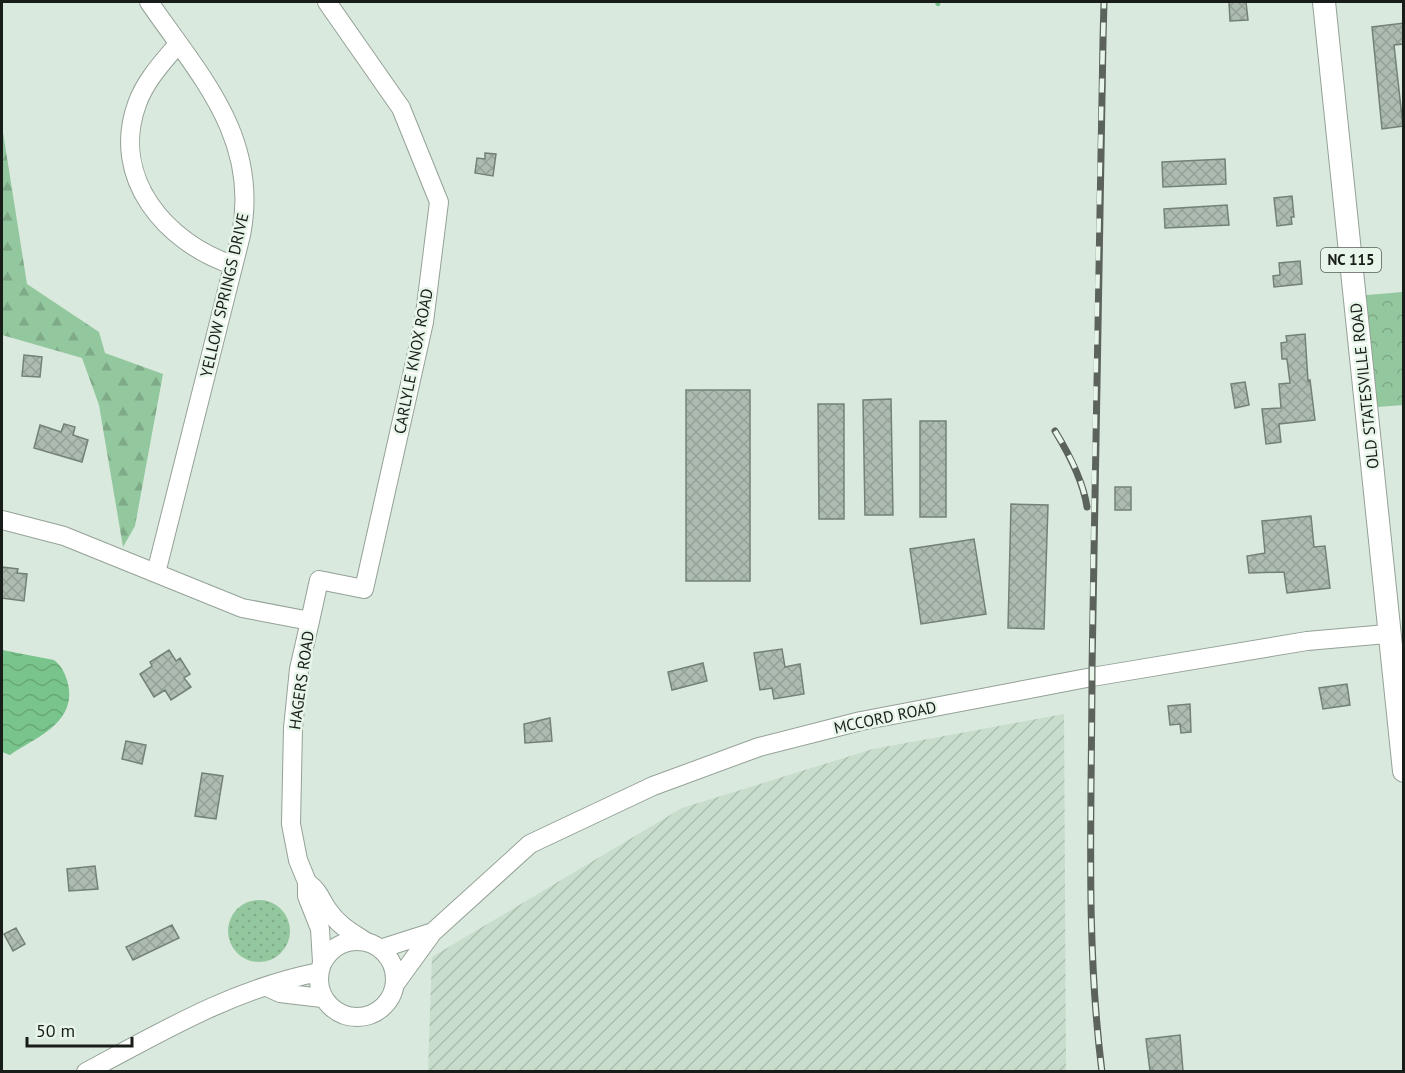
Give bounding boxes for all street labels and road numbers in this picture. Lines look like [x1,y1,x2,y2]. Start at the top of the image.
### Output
street label: YELLOW SPRINGS DRIVE [195,211,253,379]
road number: NC 115 [1321,248,1381,272]
street label: CARLYLE KNOX ROAD [389,287,437,435]
street label: OLD STATESVILLE ROAD [1345,302,1383,470]
street label: HAGERS ROAD [284,629,318,731]
street label: MCCORD ROAD [832,696,938,738]

